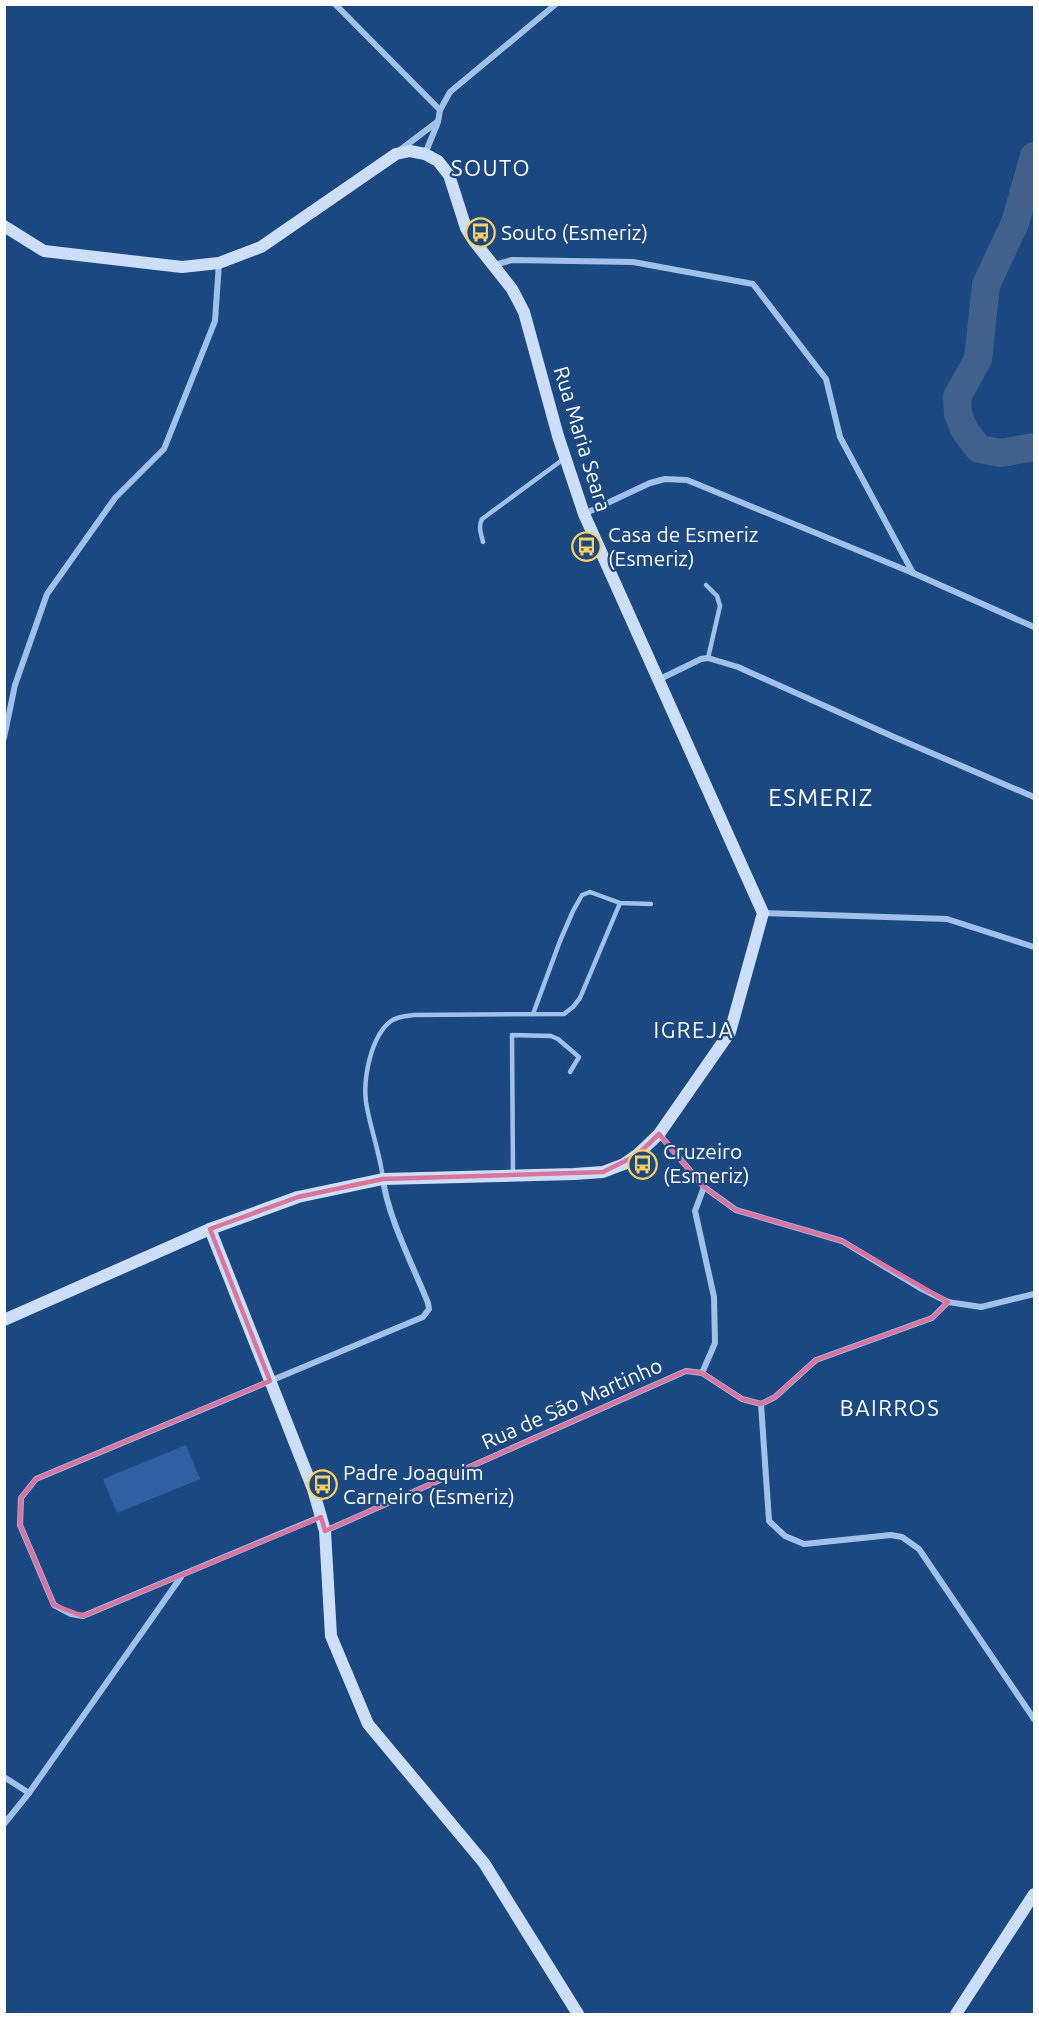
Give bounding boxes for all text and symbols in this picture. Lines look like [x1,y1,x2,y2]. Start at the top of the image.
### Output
district label: SOUTO [451,155,531,180]
bus stop icon: Souto (Esmeriz) [464,217,496,249]
place label: Souto (Esmeriz) [501,220,648,244]
street label: Rua Maria Seara [549,363,616,514]
place label: Casa de Esmeriz (Esmeriz) [608,522,758,570]
bus stop icon: Casa de Esmeriz (Esmeriz) [571,531,603,563]
district label: ESMERIZ [768,784,874,811]
district label: IGREJA [654,1017,734,1042]
place label: Cruzeiro (Esmeriz) [663,1139,750,1187]
bus stop icon: Cruzeiro (Esmeriz) [626,1148,658,1180]
street label: Rua de São Martinho [478,1352,666,1454]
district label: BAIRROS [840,1395,940,1420]
place label: Padre Joaquim Carneiro (Esmeriz) [343,1460,515,1508]
bus stop icon: Padre Joaquim Carneiro (Esmeriz) [306,1469,338,1501]

